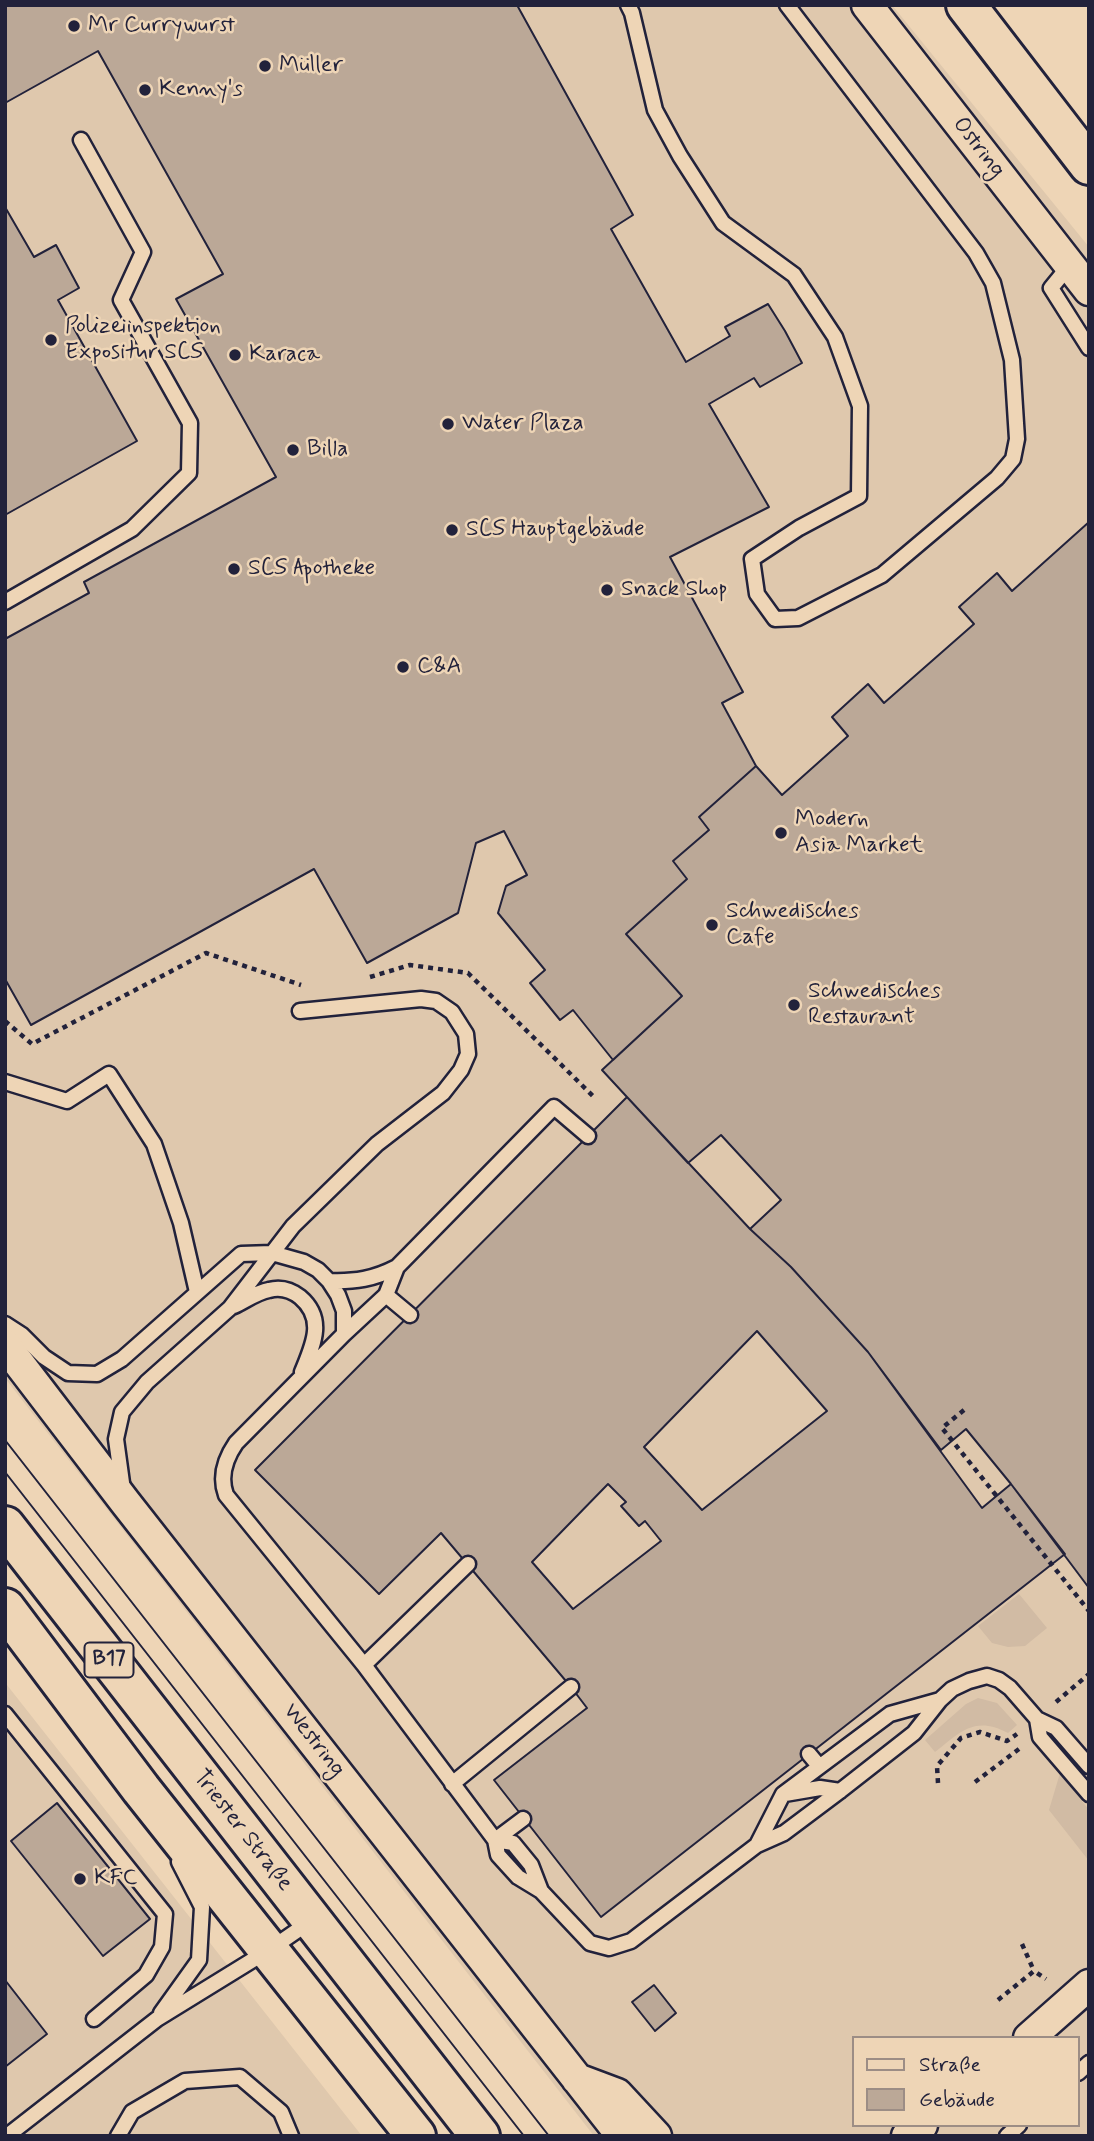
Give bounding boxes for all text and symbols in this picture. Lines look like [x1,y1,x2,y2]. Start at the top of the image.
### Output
place label: Mr Currywurst [88,12,235,40]
marker: Mr Currywurst [66,18,82,34]
place label: Müller [279,52,343,80]
marker: Müller [257,58,273,74]
place label: Kenny's [159,76,243,104]
marker: Kenny's [137,82,153,98]
street label: Ostring [946,112,1010,184]
place label: Polizeiinspektion Expositur SCS [65,313,221,367]
marker: Polizeiinspektion Expositur SCS [43,332,59,348]
place label: Karaca [249,341,320,369]
marker: Karaca [227,347,243,363]
place label: Water Plaza [462,410,584,438]
marker: Water Plaza [440,416,456,432]
place label: Billa [307,436,348,464]
marker: Billa [285,442,301,458]
place label: SCS Hauptgebäude [466,516,645,544]
marker: SCS Hauptgebäude [444,522,460,538]
place label: SCS Apotheke [248,555,375,583]
marker: SCS Apotheke [226,561,242,577]
place label: Snack Shop [621,576,728,604]
marker: Snack Shop [599,582,615,598]
place label: C&A [417,653,462,681]
marker: C&A [395,659,411,675]
place label: Modern Asia Market [795,806,923,860]
marker: Modern Asia Market [773,825,789,841]
place label: Schwedisches Cafe [726,898,859,952]
marker: Schwedisches Cafe [704,917,720,933]
place label: Schwedisches Restaurant [808,978,941,1032]
marker: Schwedisches Restaurant [786,997,802,1013]
road number: B17 [84,1642,134,1678]
street label: Westring [276,1699,350,1783]
street label: Triester Straße [186,1765,298,1897]
place label: KFC [94,1865,137,1893]
marker: KFC [72,1871,88,1887]
legend [852,2036,1080,2127]
text: Straße [919,2051,981,2079]
text: Gebäude [919,2086,995,2114]

